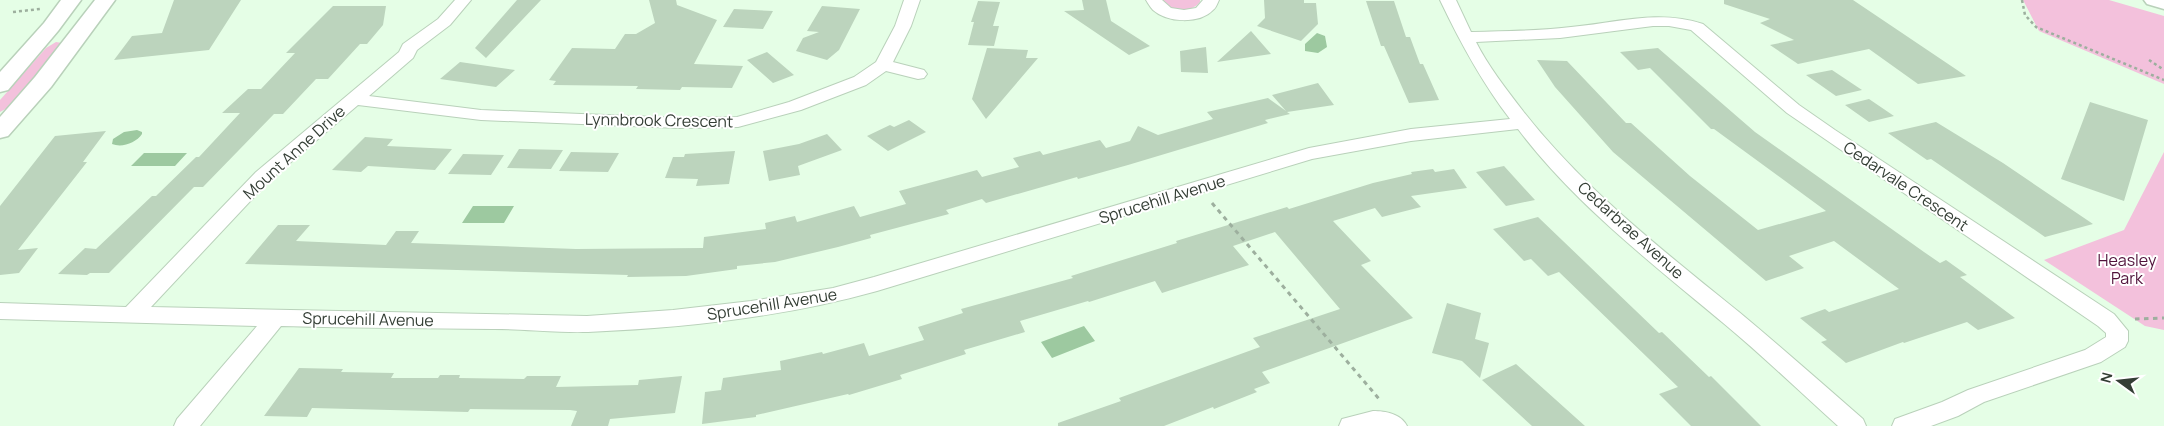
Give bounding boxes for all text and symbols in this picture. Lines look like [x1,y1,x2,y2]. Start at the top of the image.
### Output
street label: Mount Anne Drive [238,100,350,204]
street label: Lynnbrook Crescent [585,108,733,132]
street label: Cedarvale Crescent [1839,136,1973,236]
street label: Sprucehill Avenue [1096,169,1228,229]
street label: Cedarbrae Avenue [1573,176,1689,284]
park label: Heasley Park [2098,249,2157,289]
street label: Sprucehill Avenue [705,283,839,325]
street label: Sprucehill Avenue [302,307,434,331]
north arrow [2094,356,2144,406]
text: N [2095,370,2116,385]

